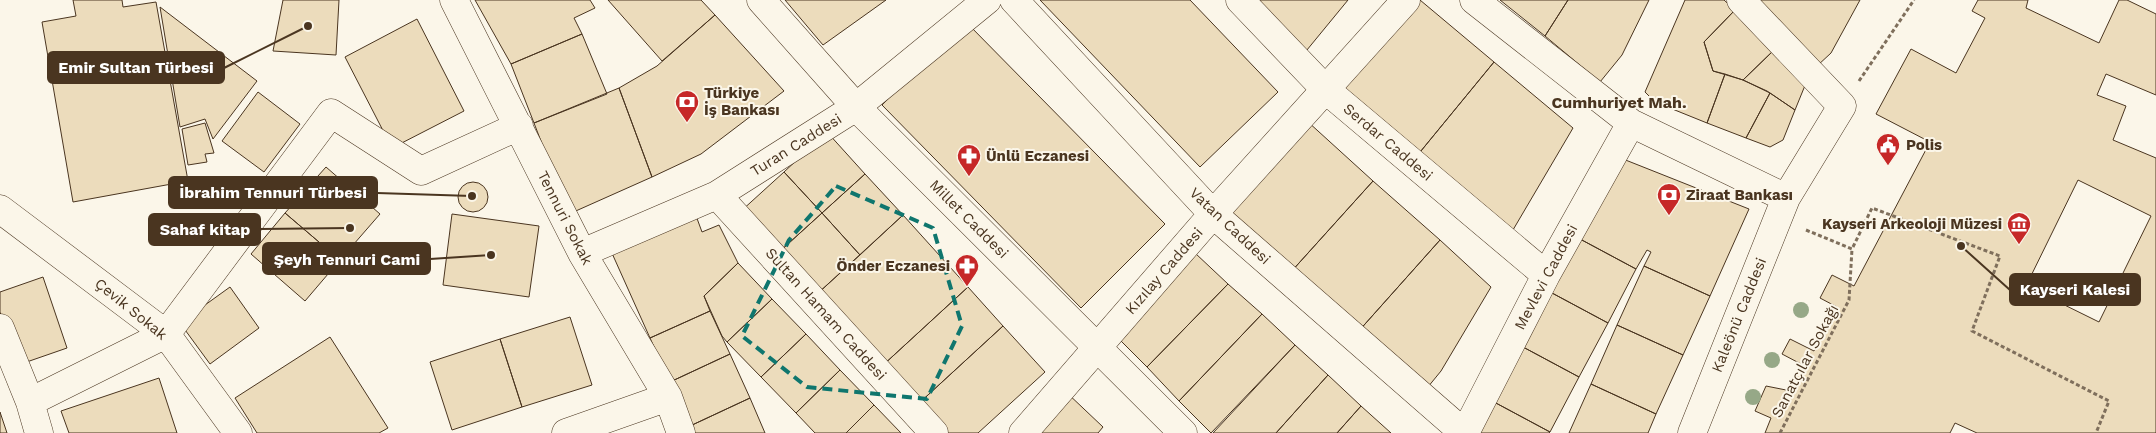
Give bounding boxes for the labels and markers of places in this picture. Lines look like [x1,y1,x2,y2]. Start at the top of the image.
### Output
callout: Emir Sultan Türbesi [48,52,224,83]
place label: Türkiye İş Bankası [704,84,780,119]
bank icon: Türkiye İş Bankası [674,89,700,123]
public building icon: Polis [1875,132,1901,166]
place label: Polis [1906,136,1942,154]
pharmacy icon: Ünlü Eczanesi [956,143,982,177]
place label: Ünlü Eczanesi [986,147,1089,165]
callout: İbrahim Tennuri Türbesi [169,177,377,208]
bank icon: Ziraat Bankası [1656,182,1682,216]
place label: Ziraat Bankası [1686,186,1793,204]
museum icon: Kayseri Arkeoloji Müzesi [2006,211,2032,245]
callout: Sahaf kitap [149,214,260,245]
place label: Kayseri Arkeoloji Müzesi [1822,215,2002,233]
callout: Şeyh Tennuri Cami [263,243,430,274]
pharmacy icon: Önder Eczanesi [954,253,980,287]
place label: Önder Eczanesi [836,257,950,275]
callout: Kayseri Kalesi [2010,274,2140,305]

